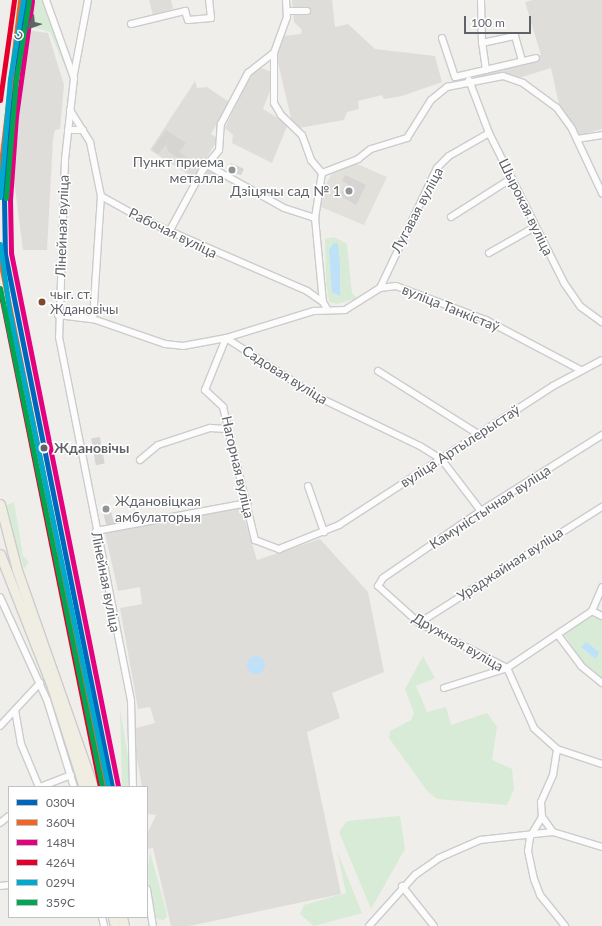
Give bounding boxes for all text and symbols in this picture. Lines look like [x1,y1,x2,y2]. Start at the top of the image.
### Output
north arrow [8,8,48,48]
scale bar [466,8,533,34]
text: 100 m [471,15,505,30]
text: С [11,29,26,43]
place label: Пункт приема металла [133,154,224,186]
street label: Шырокая вуліца [495,156,557,258]
street label: Лугавая вуліца [387,164,447,256]
marker: Пункт приема металла [227,165,237,175]
street label: Лінейная вуліца [52,175,72,277]
place label: Дзіцячы сад № 1 [230,183,341,199]
marker: Дзіцячы сад № 1 [344,186,354,196]
street label: Рабочая вуліца [126,204,220,262]
street label: вуліца Танкістаў [400,281,502,335]
place label: чыг. ст. Ждановічы [50,287,118,318]
marker: чыг. ст. Ждановічы [37,297,47,307]
street label: Садовая вуліца [239,342,331,408]
street label: вуліца Артылерыстаў [397,401,523,491]
street label: Нагорная вуліца [218,414,258,520]
place label: Ждановічы [54,440,129,456]
marker: Ждановічы [37,441,51,455]
street label: Камуністычная вуліца [426,461,554,553]
place label: Ждановіцкая амбулаторыя [115,493,201,526]
marker: Ждановіцкая амбулаторыя [100,503,112,515]
street label: Ураджайная вуліца [454,523,566,605]
street label: Лінейная вуліца [88,530,124,634]
street label: Дружная вуліца [409,609,507,675]
legend [8,786,148,918]
text: 030Ч [46,795,75,810]
text: 360Ч [46,815,75,830]
text: 148Ч [46,835,75,850]
text: 426Ч [46,855,75,870]
text: 029Ч [46,875,75,890]
text: 359С [46,895,75,910]

